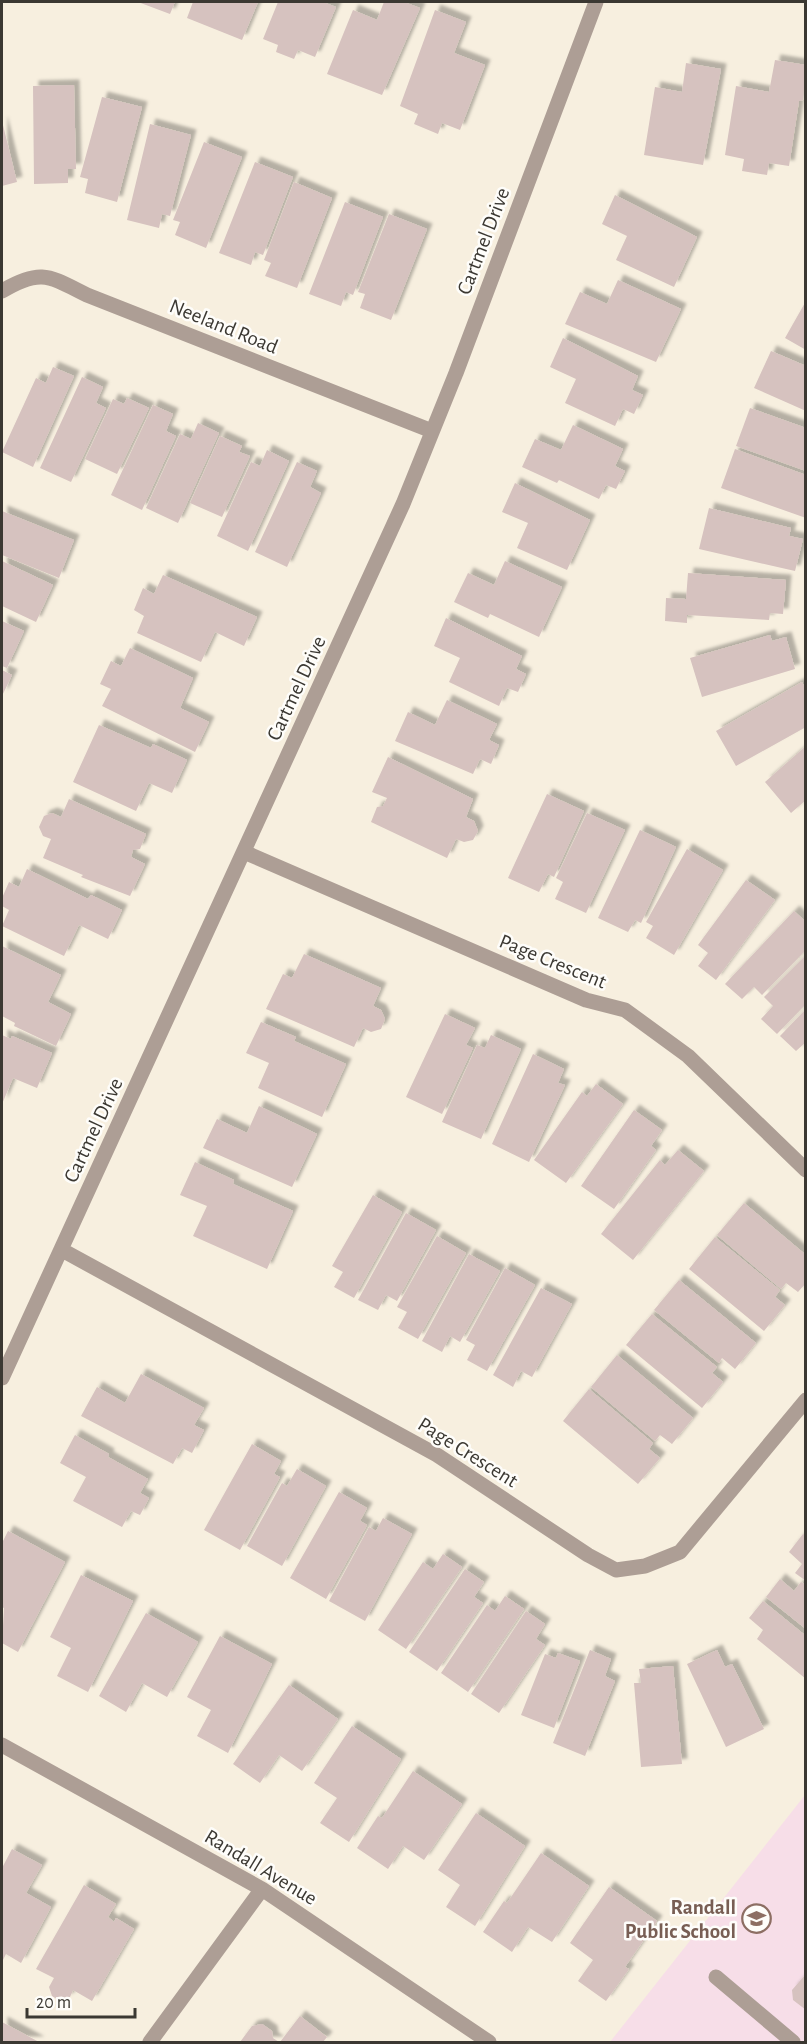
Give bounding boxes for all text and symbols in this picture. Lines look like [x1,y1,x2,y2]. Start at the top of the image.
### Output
street label: Cartmel Drive [453,185,513,298]
street label: Neeland Road [167,295,281,358]
street label: Cartmel Drive [263,633,330,744]
street label: Page Crescent [496,930,610,993]
street label: Cartmel Drive [60,1075,127,1186]
street label: Page Crescent [414,1413,522,1492]
street label: Randall Avenue [201,1826,321,1909]
place label: Randall Public School [625,1897,736,1942]
school or university icon: Randall Public School [741,1903,773,1935]
scale bar [27,1981,135,2019]
text: 20 m [36,1994,71,2012]

